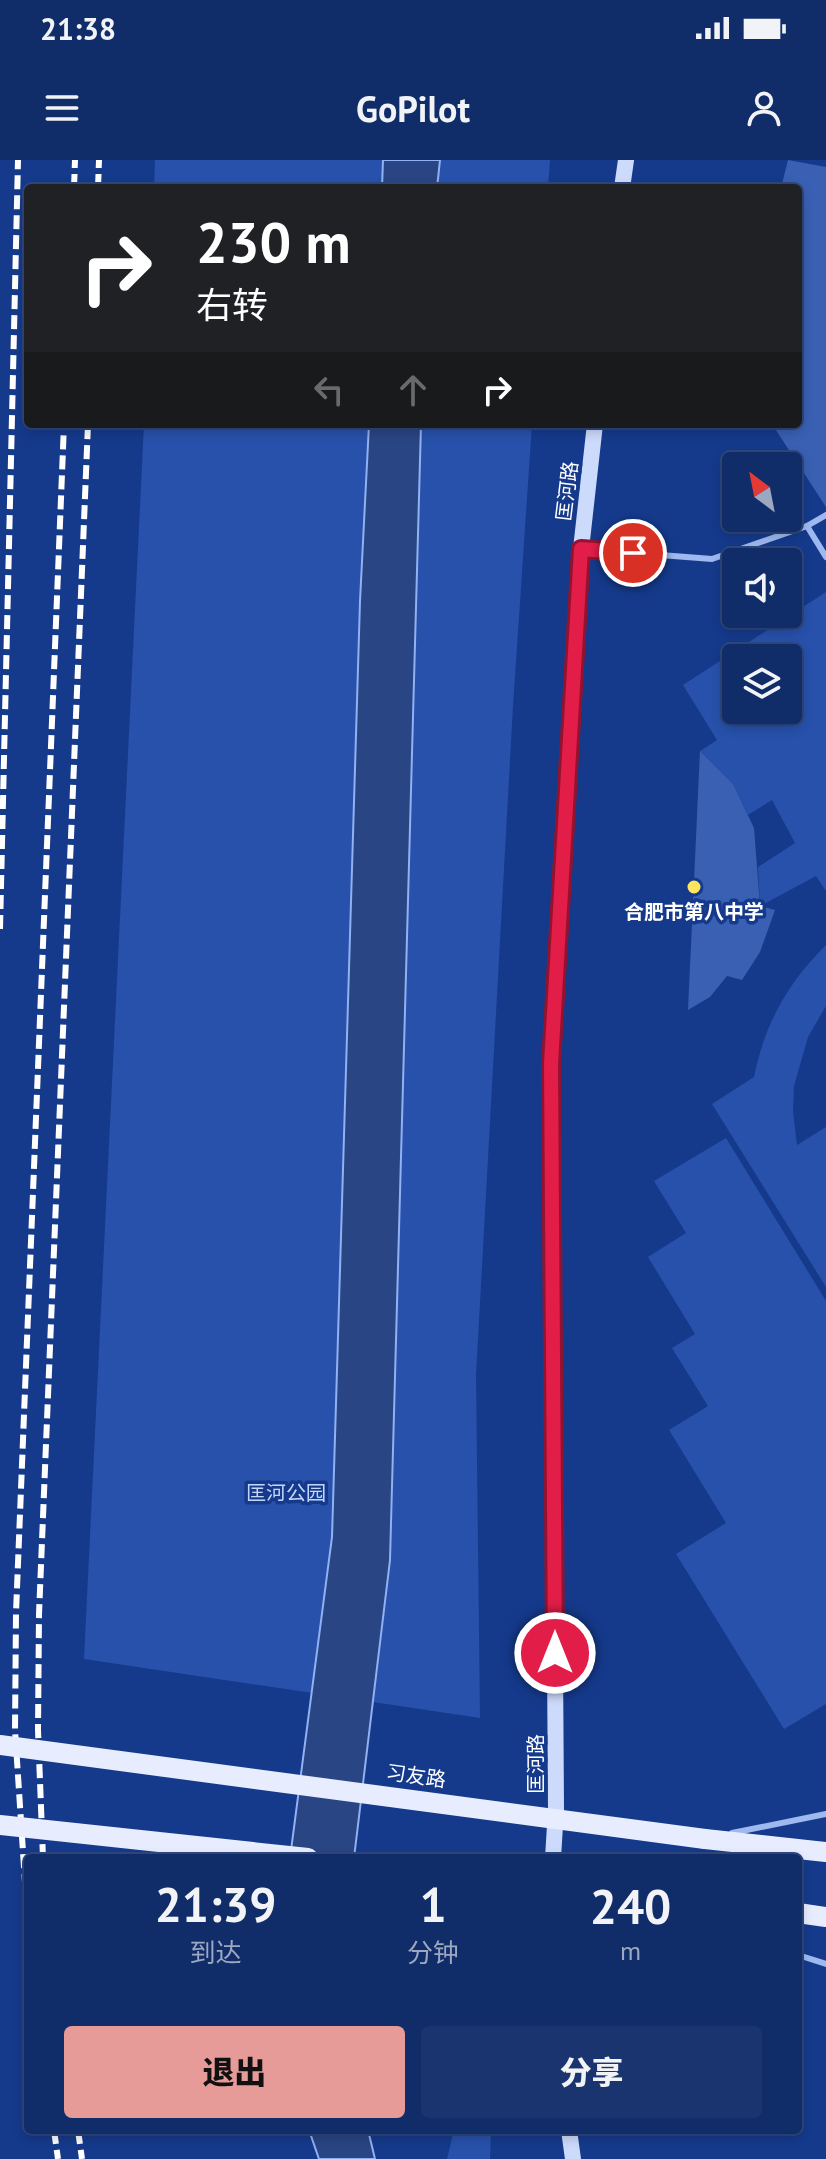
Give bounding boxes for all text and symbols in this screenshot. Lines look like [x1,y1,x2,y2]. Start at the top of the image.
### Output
text: 21:38 [40,9,116,48]
text: GoPilot [356,85,470,132]
icon: menu [40,86,84,130]
icon: person [742,86,786,130]
text: 230 m [196,206,351,278]
icon: right [64,216,168,320]
text: 右转 [196,281,268,328]
icon: left [307,368,351,412]
icon: ahead [391,368,435,412]
icon: right [475,368,519,412]
north arrow [722,452,802,532]
map controls [722,452,802,724]
street label: 匡河路 [550,460,584,522]
pin [599,519,667,587]
icon: arrive [611,531,655,575]
button: sound [722,548,802,628]
button: layers [722,644,802,724]
marker: 合肥市第八中学 [685,878,703,896]
place label: 合肥市第八中学 [624,899,764,925]
park label: 匡河公园 [246,1480,326,1506]
position arrow [513,1611,597,1695]
street label: 匡河路 [523,1734,549,1794]
street label: 习友路 [384,1759,448,1793]
text: 21:39 [155,1873,276,1935]
text: 1 [419,1873,447,1935]
text: 240 [590,1875,671,1937]
text: m [620,1934,641,1967]
text: 到达 [190,1936,242,1969]
text: 分钟 [407,1936,459,1969]
button: 退出 [64,2026,405,2118]
button: 分享 [421,2026,762,2118]

